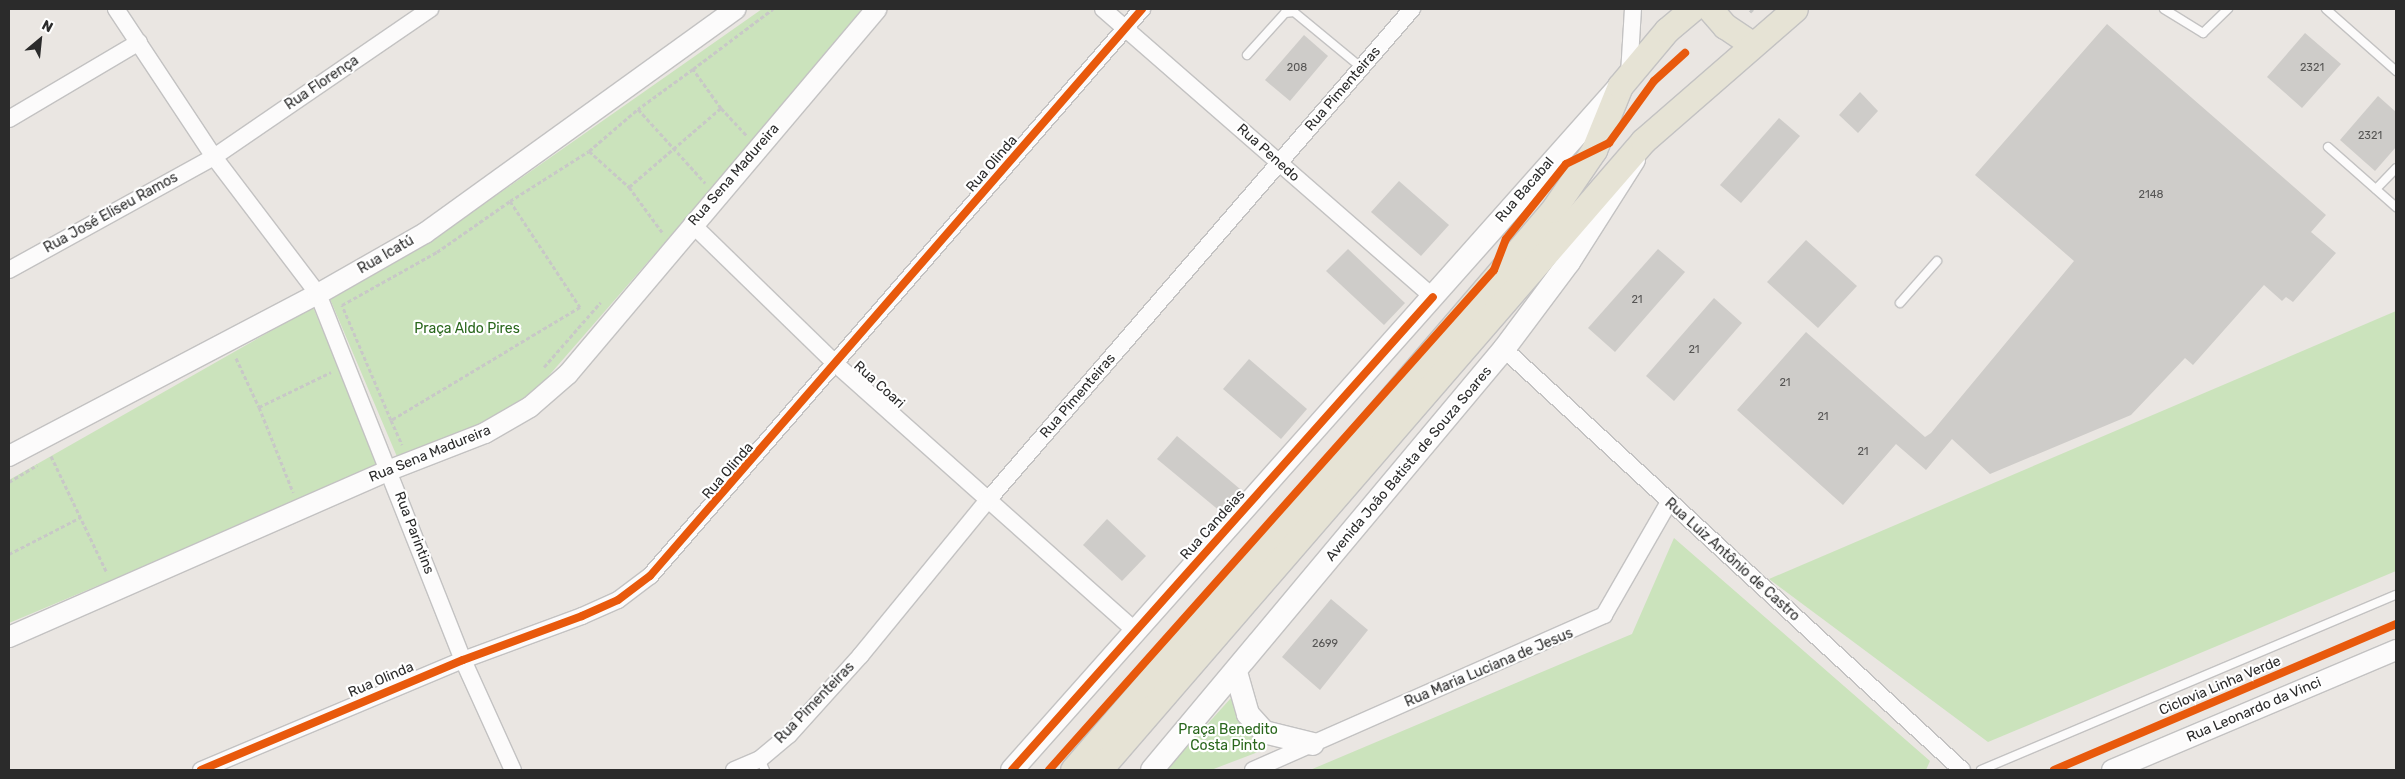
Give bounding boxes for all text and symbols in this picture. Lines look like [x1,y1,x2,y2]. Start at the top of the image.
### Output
north arrow [15,15,65,65]
text: N [39,16,56,36]
street label: Rua Pimenteiras [1302,43,1384,135]
street label: Rua Florença [282,52,362,114]
house number: 208 [1287,61,1307,75]
house number: 2321 [2300,61,2324,75]
street label: Rua Sena Madureira [685,120,783,230]
street label: Rua Penedo [1233,121,1303,185]
house number: 2321 [2358,129,2382,143]
street label: Rua Olinda [963,132,1021,196]
street label: Rua Bacabal [1492,154,1558,226]
street label: Rua José Eliseu Ramos [41,169,181,257]
house number: 2148 [2139,188,2163,202]
street label: Rua Icatú [355,232,417,278]
house number: 21 [1631,293,1643,307]
park label: Praça Aldo Pires [414,321,520,337]
house number: 21 [1688,343,1700,357]
street label: Rua Pimenteiras [1037,350,1119,442]
street label: Rua Coari [850,358,908,412]
street label: Avenida João Batista de Souza Soares [1323,363,1495,565]
house number: 21 [1779,376,1791,390]
house number: 21 [1817,410,1829,424]
street label: Rua Sena Madureira [367,422,493,486]
street label: Rua Olinda [699,439,757,503]
house number: 21 [1857,445,1869,459]
street label: Rua Candeias [1177,486,1249,564]
street label: Rua Parintins [391,489,437,577]
street label: Rua Luiz Antônio de Castro [1661,495,1803,625]
street label: Rua Maria Luciana de Jesus [1402,625,1576,711]
house number: 2699 [1312,637,1338,651]
street label: Ciclovia Linha Verde [2156,653,2284,719]
street label: Rua Olinda [346,659,416,701]
street label: Rua Pimenteiras [772,659,858,747]
street label: Rua Leonardo da Vinci [2184,674,2324,746]
park label: Praça Benedito Costa Pinto [1178,722,1278,754]

